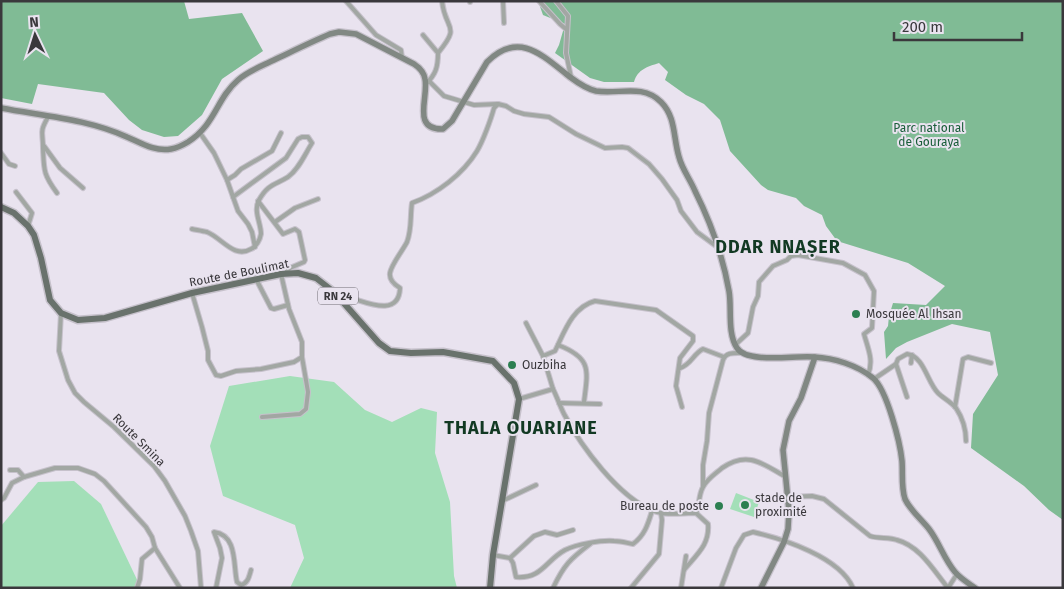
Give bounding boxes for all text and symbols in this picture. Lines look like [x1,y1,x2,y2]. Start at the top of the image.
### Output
north arrow [10,10,60,60]
scale bar [894,10,1022,42]
text: N [29,14,39,31]
text: 200 m [902,18,943,36]
park label: Parc national de Gouraya [893,121,965,149]
district label: DDAR NNAṢER [715,236,841,258]
street label: Route de Boulimat [188,256,291,290]
road number: RN 24 [318,288,358,304]
place label: Mosquée Al Ihsan [866,307,962,321]
marker: Mosquée Al Ihsan [850,308,862,320]
place label: Ouzbiha [522,358,567,372]
marker: Ouzbiha [506,359,518,371]
street label: Route Smina [110,411,168,469]
district label: THALA OUARIANE [444,417,598,439]
place label: stade de proximité [755,491,807,519]
place label: Bureau de poste [620,499,709,513]
marker: stade de proximité [739,499,751,511]
marker: Bureau de poste [713,500,725,512]

